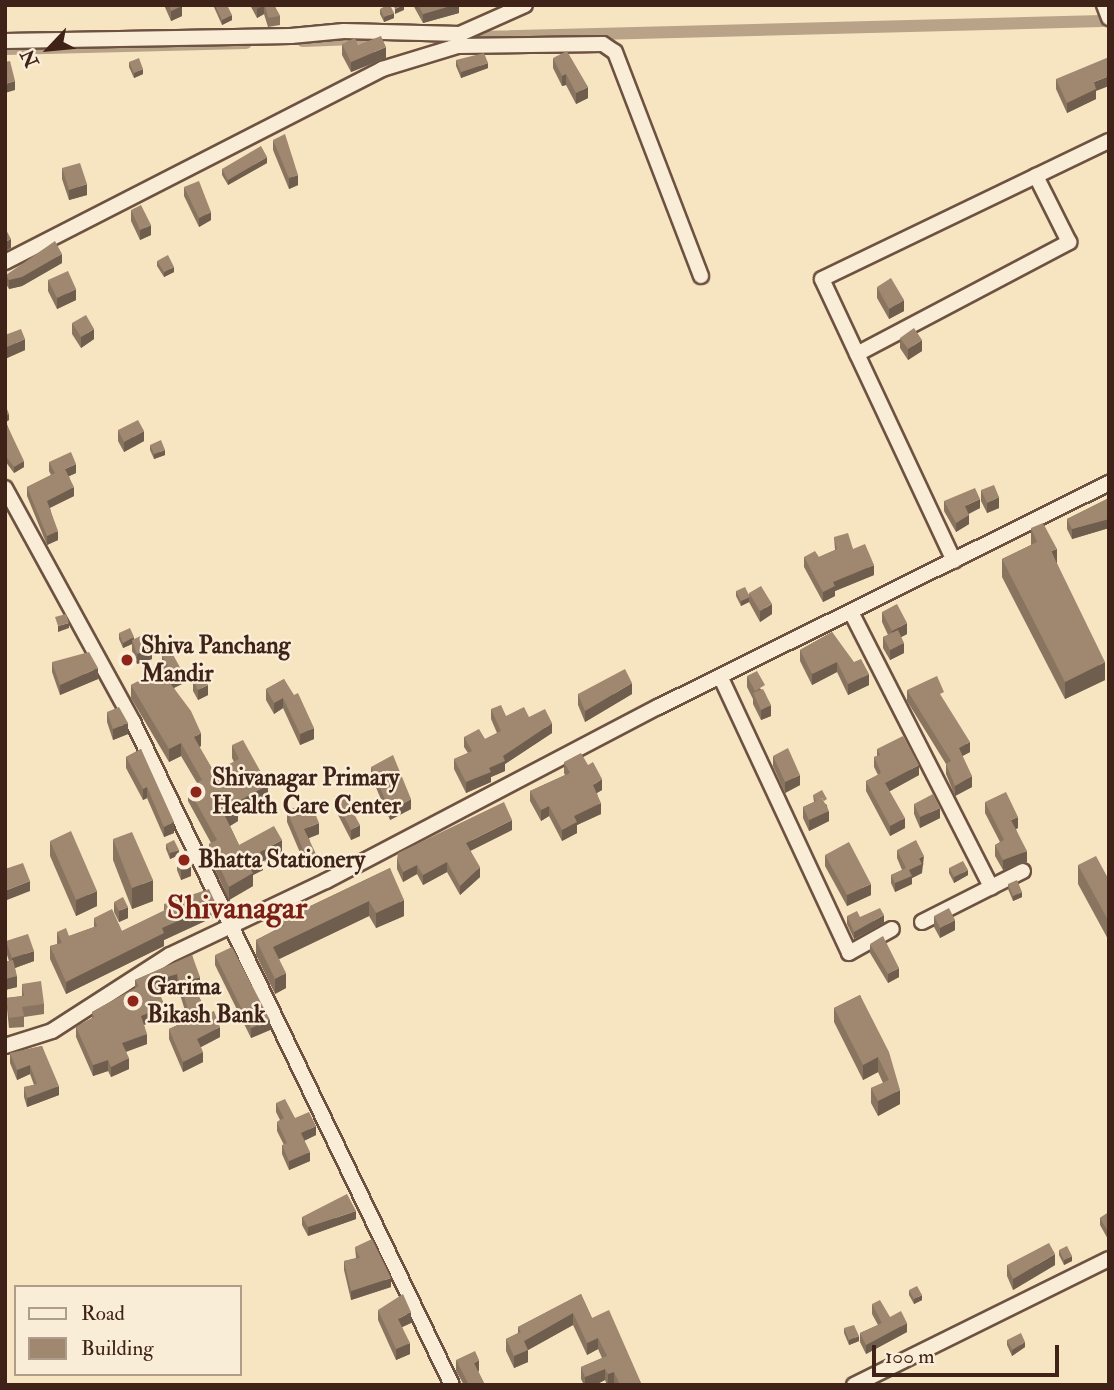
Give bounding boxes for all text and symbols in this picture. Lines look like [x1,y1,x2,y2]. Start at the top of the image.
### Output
north arrow [14,14,84,84]
text: N [16,45,45,71]
place label: Shiva Panchang Mandir [141,632,290,688]
marker: Shiva Panchang Mandir [119,652,135,668]
place label: Shivanagar Primary Health Care Center [212,764,401,820]
marker: Shivanagar Primary Health Care Center [186,782,206,802]
place label: Bhatta Stationery [198,846,365,874]
marker: Bhatta Stationery [176,852,192,868]
district label: Shivanagar [167,889,307,927]
place label: Garima Bikash Bank [147,973,265,1029]
marker: Garima Bikash Bank [125,993,141,1009]
legend [14,1285,242,1376]
text: Road [81,1300,125,1327]
scale bar [876,1330,1063,1374]
text: Building [81,1335,154,1362]
text: 100 m [885,1343,935,1370]

